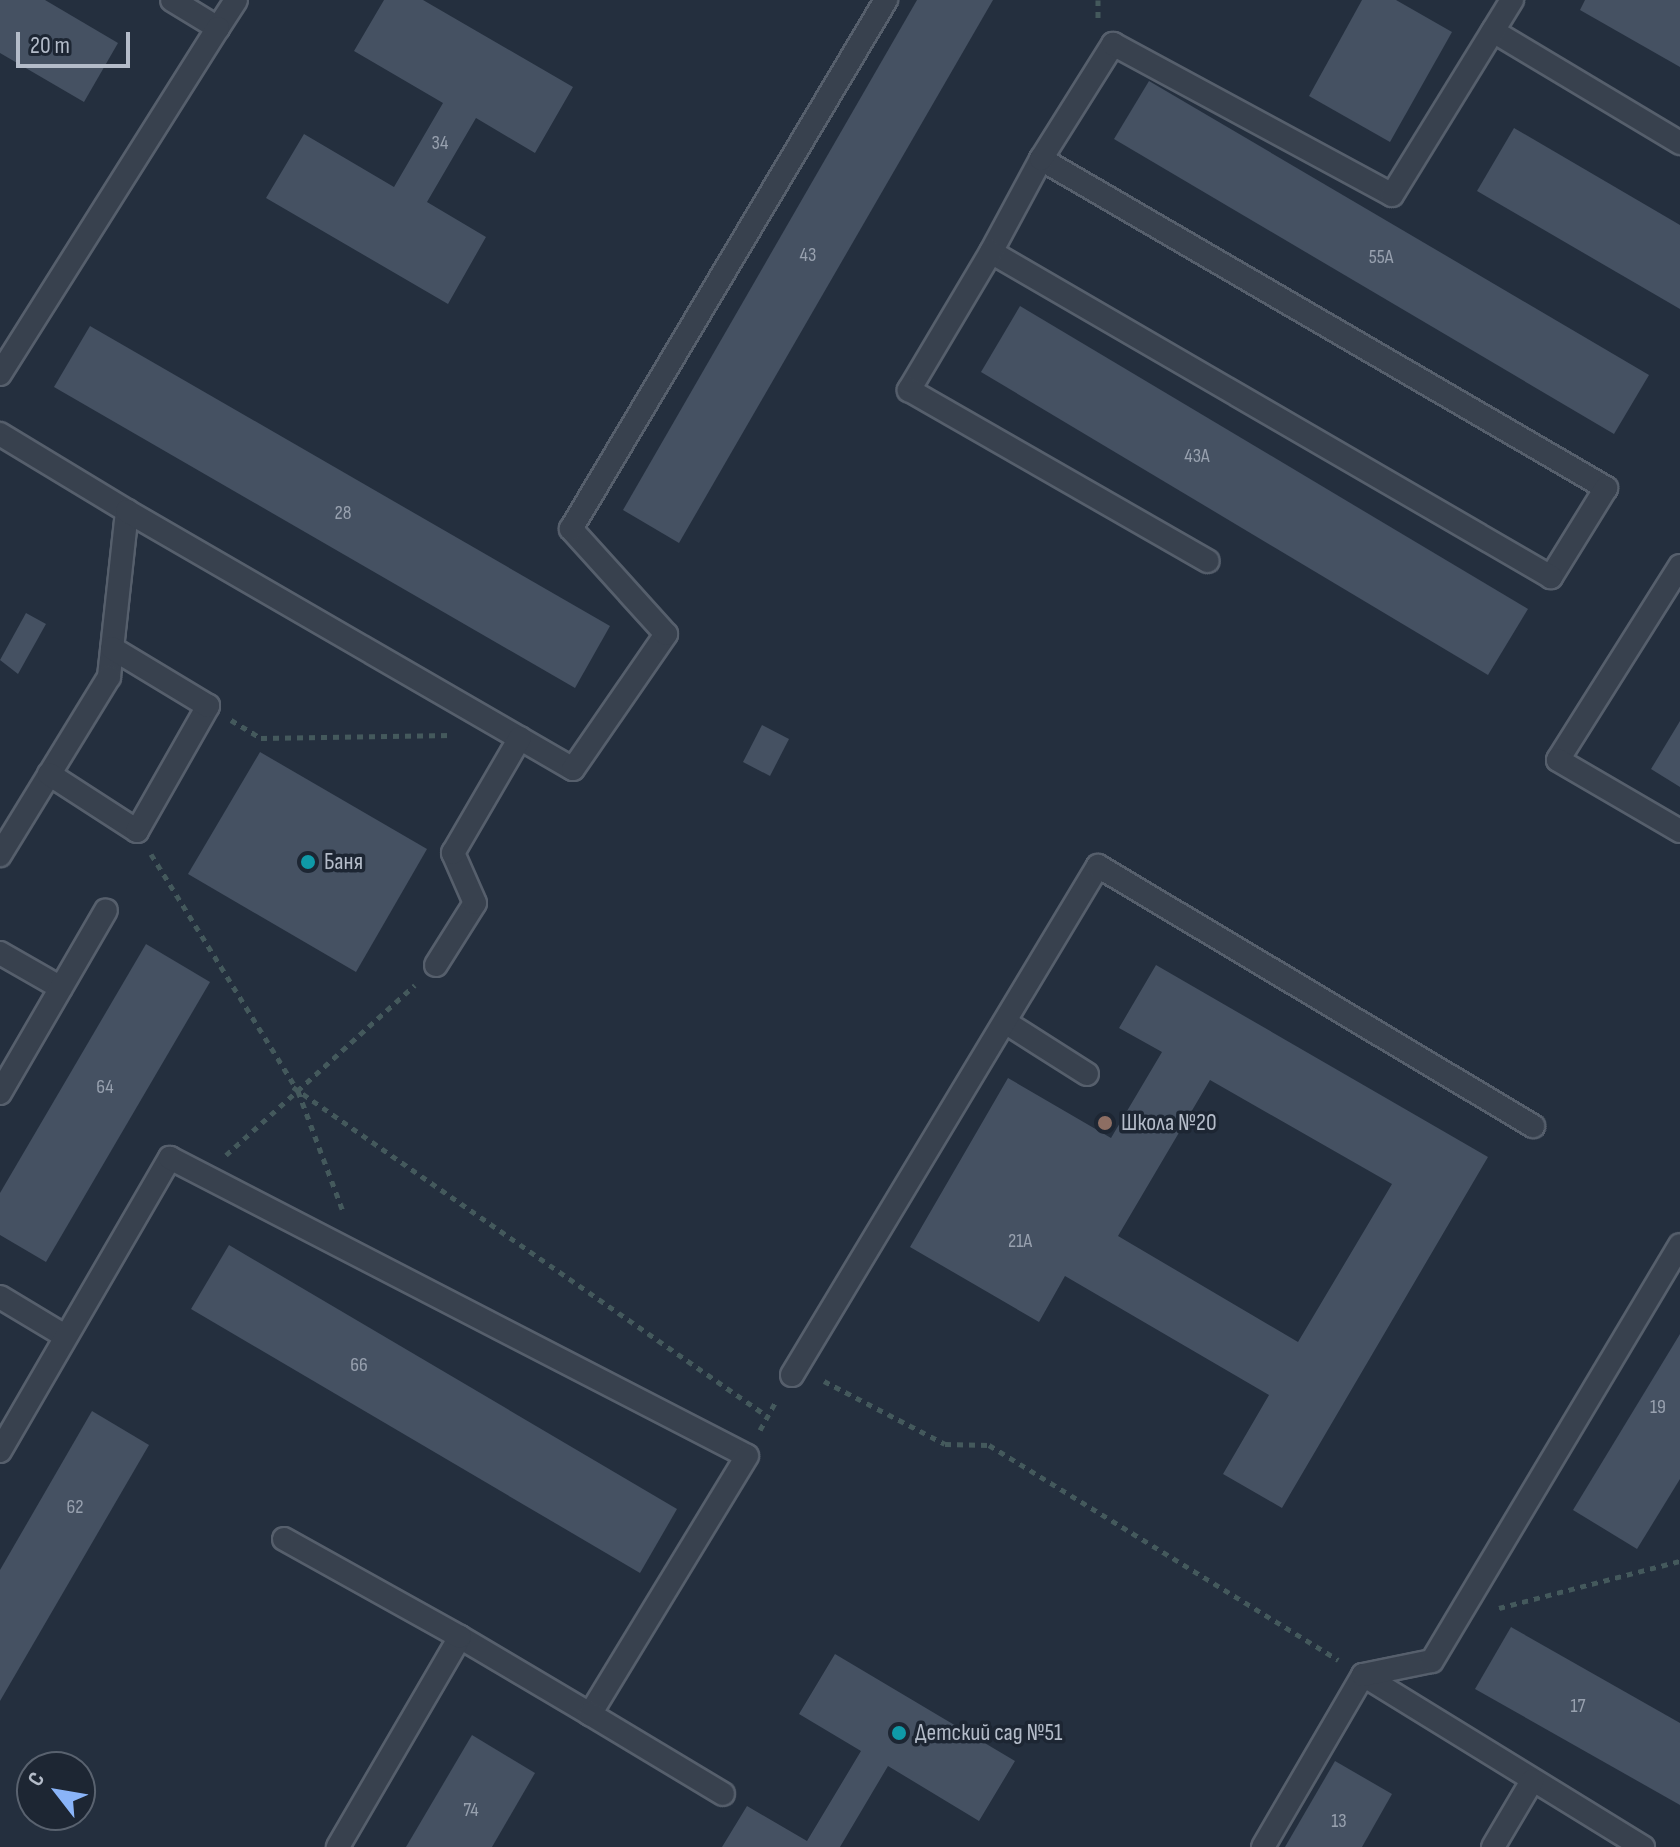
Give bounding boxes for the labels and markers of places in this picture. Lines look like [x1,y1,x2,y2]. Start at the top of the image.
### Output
place label: Баня [324,848,363,876]
marker: Баня [299,853,317,871]
place label: Школа №20 [1121,1109,1217,1137]
marker: Школа №20 [1096,1114,1114,1132]
place label: Детский сад №51 [915,1719,1062,1747]
marker: Детский сад №51 [890,1724,908,1742]

